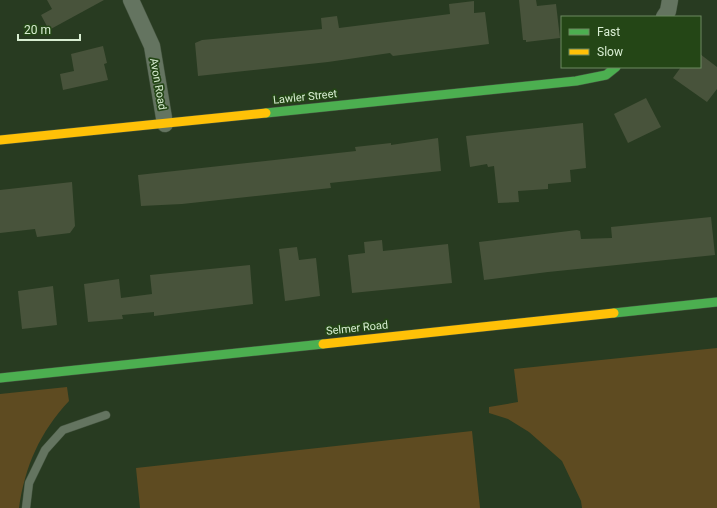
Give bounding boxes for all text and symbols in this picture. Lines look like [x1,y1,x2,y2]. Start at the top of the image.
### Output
scale bar [18,16,80,42]
legend [561,16,701,68]
text: 20 m [24,23,51,37]
text: Fast [597,25,620,39]
text: Slow [597,45,623,59]
street label: Avon Road [147,57,169,111]
street label: Lawler Street [272,87,338,107]
street label: Selmer Road [325,318,389,338]

